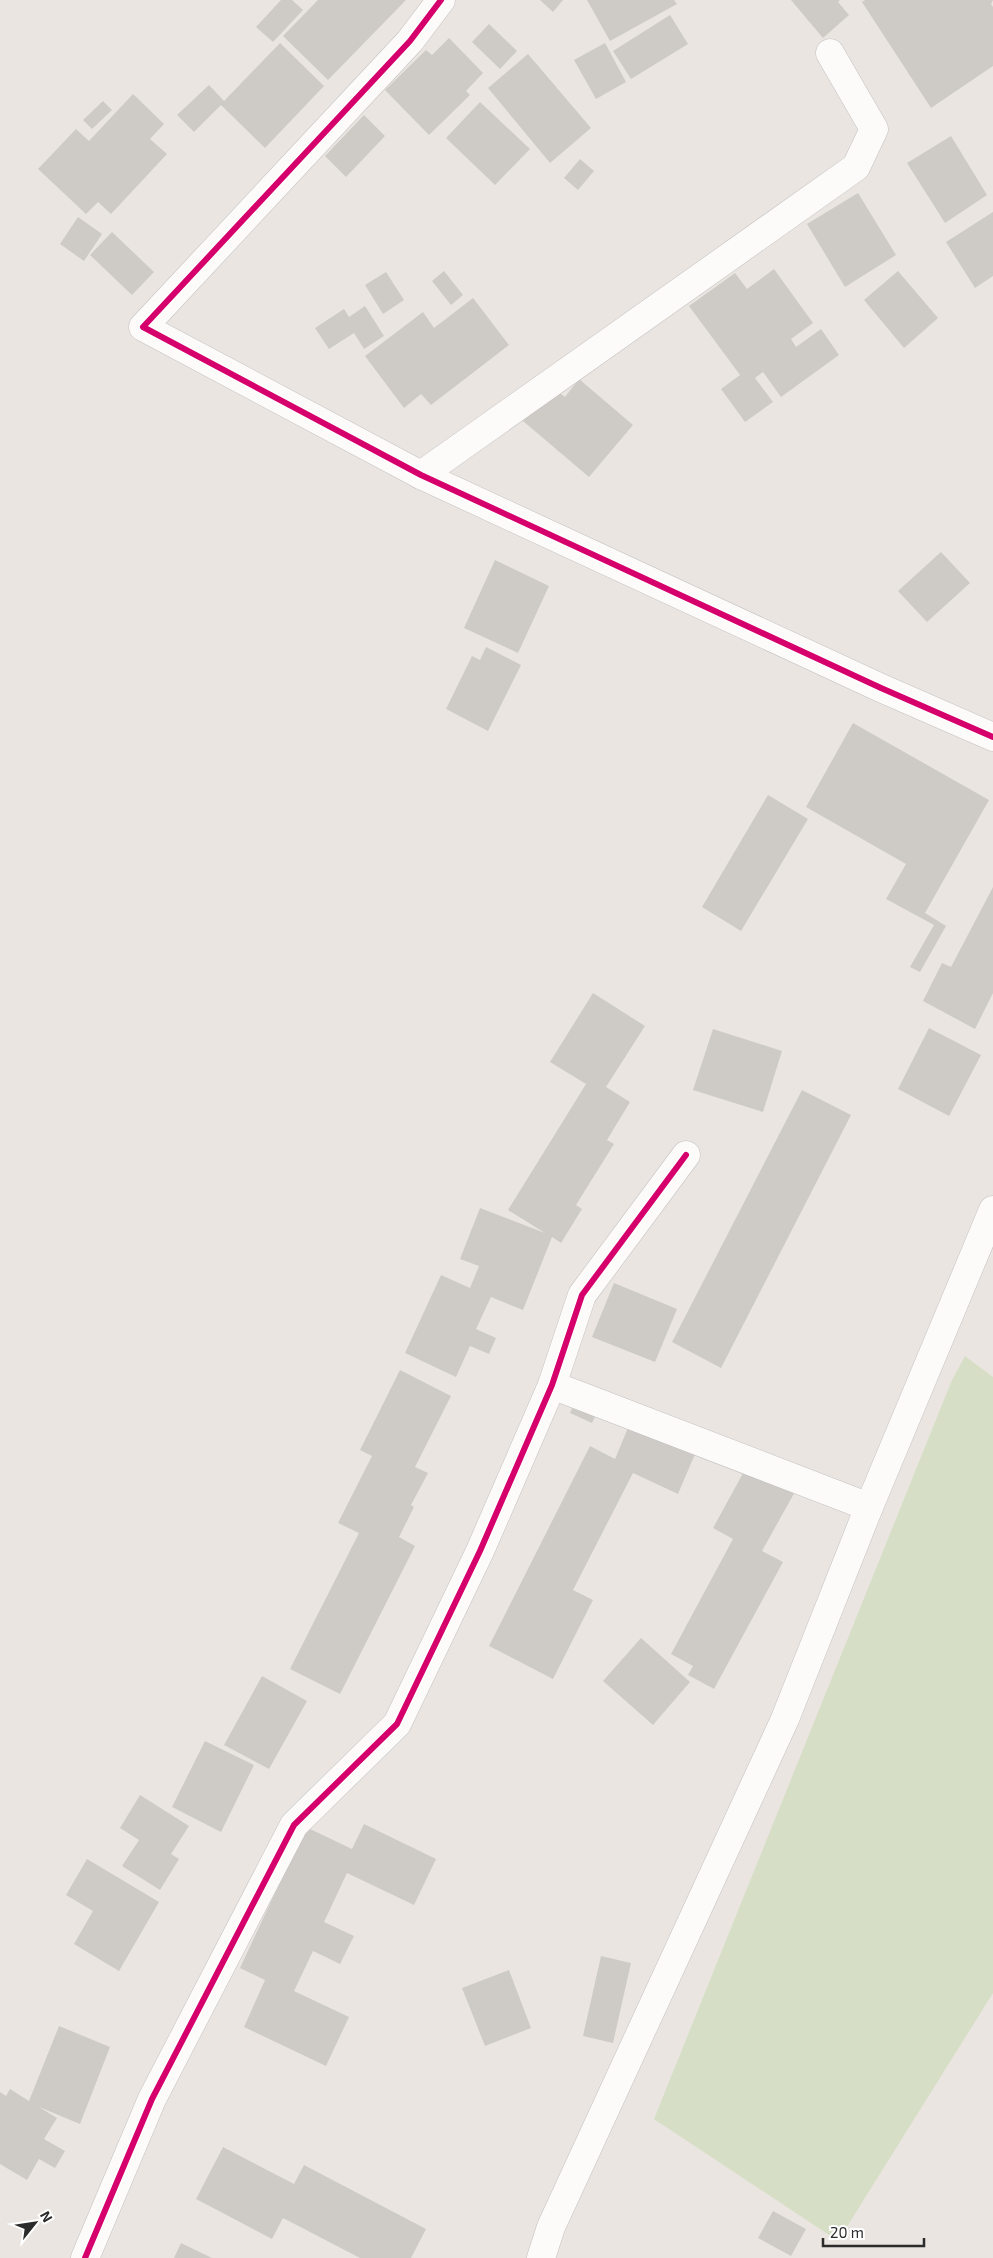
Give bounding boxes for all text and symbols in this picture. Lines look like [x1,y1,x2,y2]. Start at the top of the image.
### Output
north arrow [10,2198,60,2248]
text: N [37,2208,57,2225]
scale bar [823,2216,924,2248]
text: 20 m [830,2223,864,2241]

